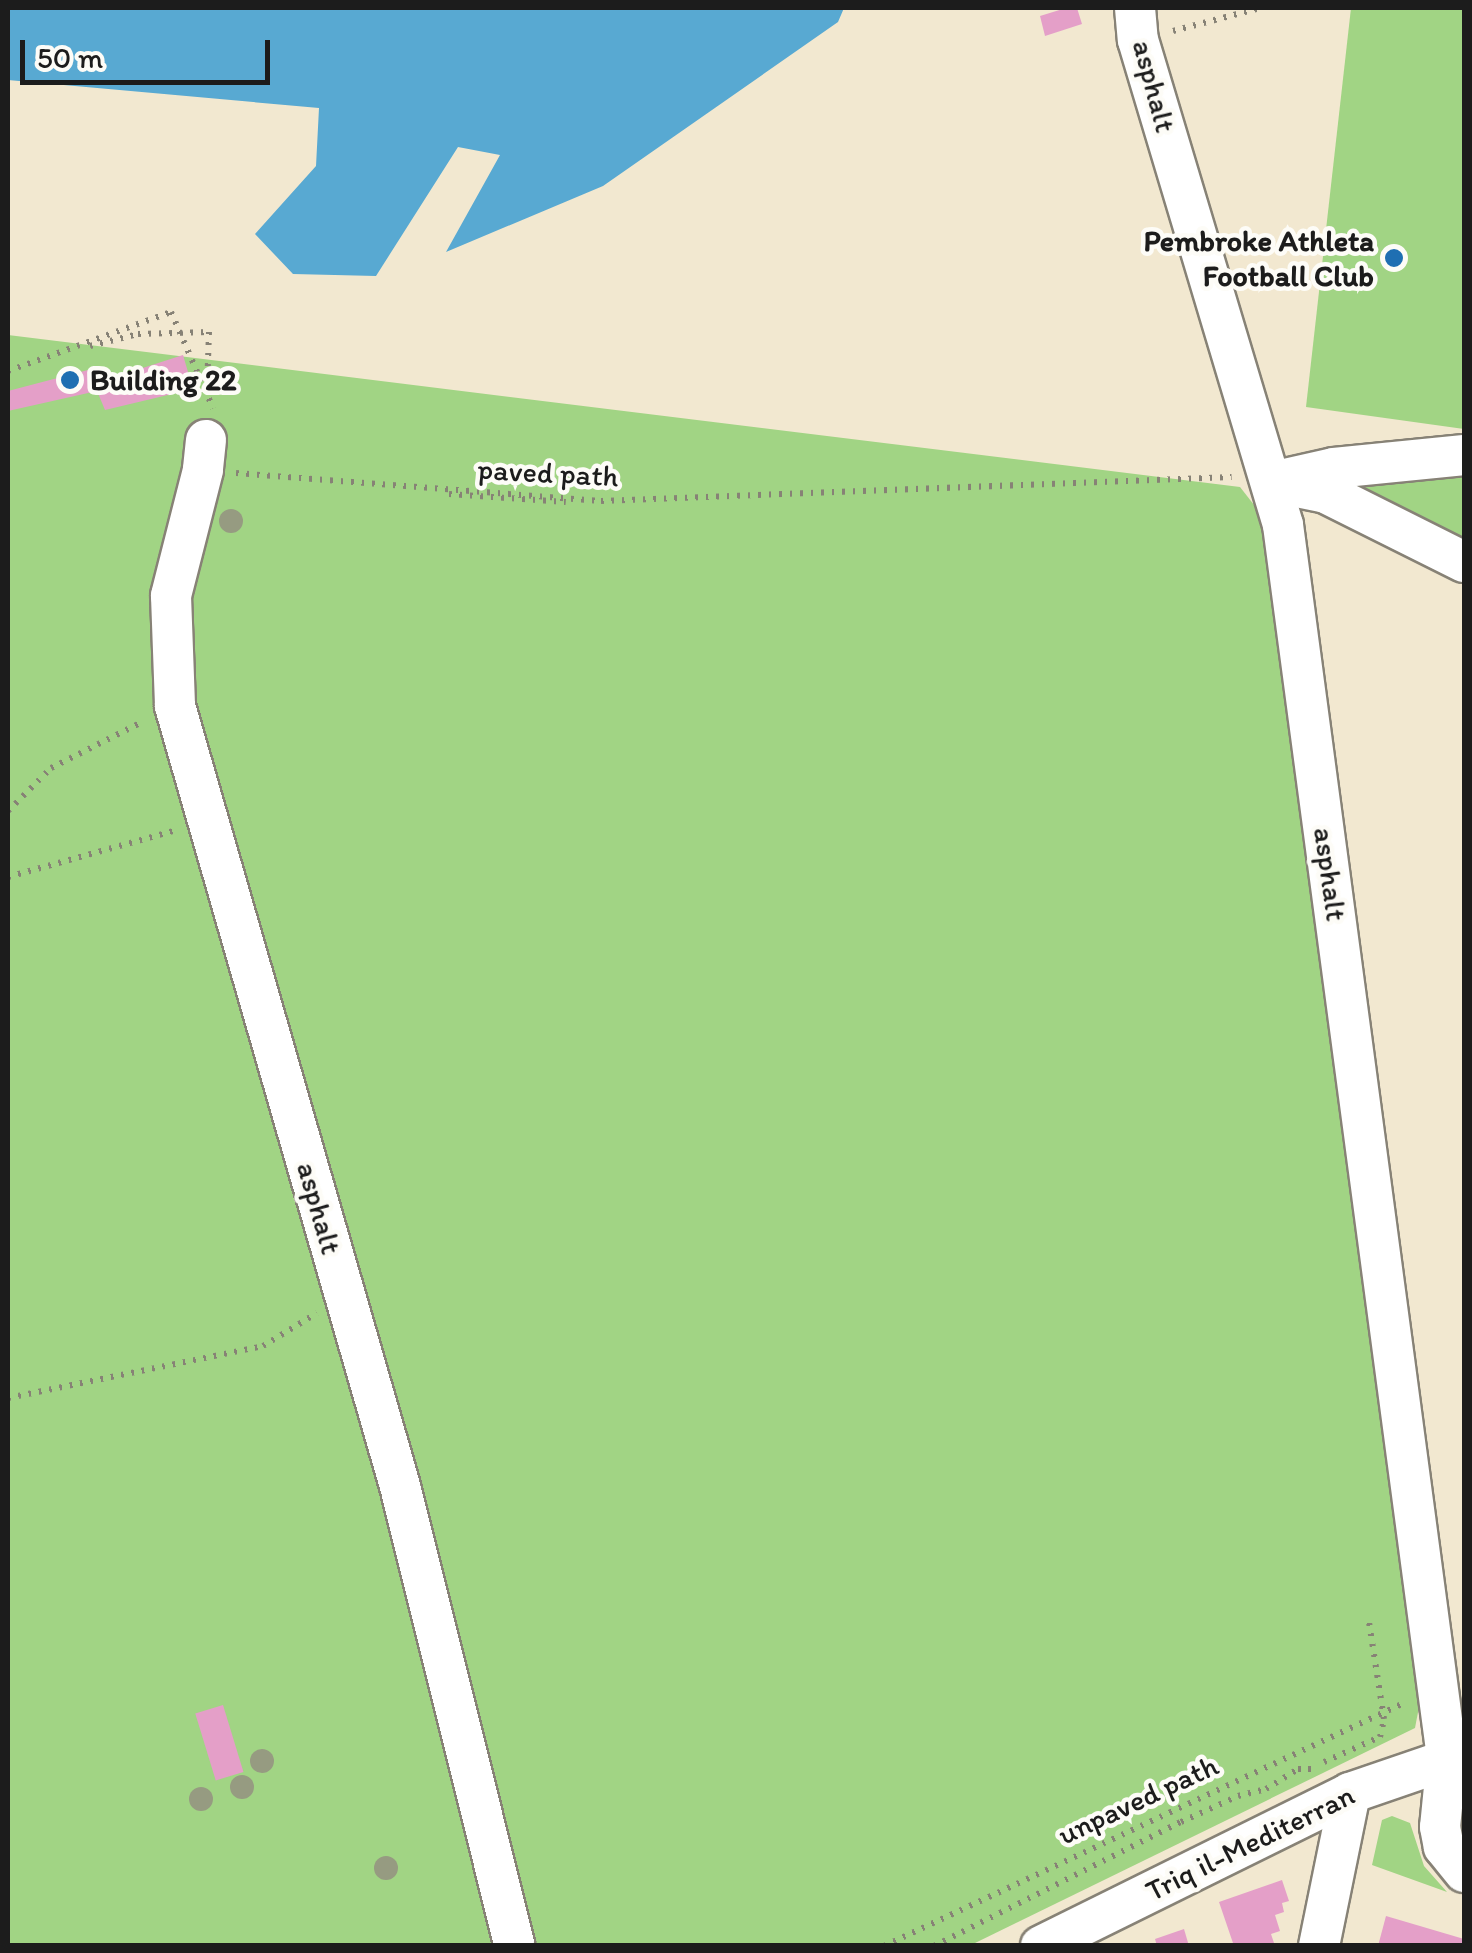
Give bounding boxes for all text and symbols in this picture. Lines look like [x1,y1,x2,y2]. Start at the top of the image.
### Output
scale bar [25,20,275,82]
street label: asphalt [1124,36,1184,136]
text: 50 m [37,39,103,76]
place label: Pembroke Athleta Football Club [1144,223,1374,294]
marker: Pembroke Athleta Football Club [1383,247,1405,269]
place label: Building 22 [90,362,237,398]
marker: Building 22 [59,369,81,391]
street label: paved path [476,451,620,495]
street label: asphalt [1306,825,1354,923]
street label: asphalt [289,1158,349,1258]
street label: unpaved path [1052,1747,1224,1853]
street label: Triq il-Mediterran [1140,1777,1360,1909]

